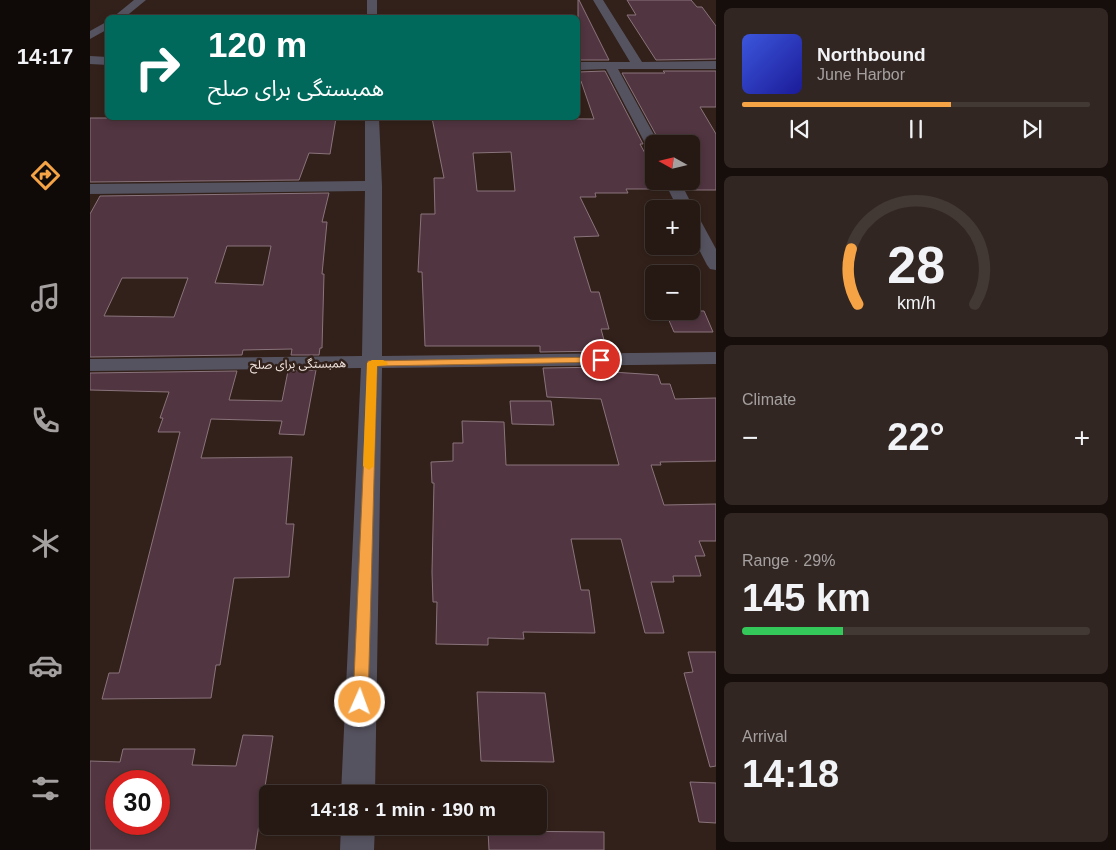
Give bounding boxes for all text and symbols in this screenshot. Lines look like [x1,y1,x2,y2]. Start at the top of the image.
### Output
text: 120 m [208,25,307,64]
icon: right [125,35,190,100]
text: 14:17 [17,44,73,69]
text: Northbound [817,44,926,65]
text: June Harbor [817,66,905,83]
text: همبستگی برای صلح [208,76,384,101]
icon: previous [786,115,814,143]
icon: pause [902,115,930,143]
icon: next [1018,115,1046,143]
north arrow [645,135,700,190]
map controls [645,135,700,320]
icon: directions [28,158,63,193]
button: + [645,200,700,255]
text: 28 [887,236,945,294]
button: − [645,265,700,320]
icon: music [28,280,63,315]
text: km/h [897,293,935,313]
pin [580,339,622,381]
icon: arrive [587,346,615,374]
street label: همبستگی برای صلح [250,356,346,374]
text: Climate [742,391,796,408]
icon: phone [28,403,63,438]
text: 22° [887,416,945,458]
text: − [742,422,758,453]
text: + [1074,422,1090,453]
icon: climate [28,526,63,561]
text: Range · 29% [742,552,835,569]
text: 145 km [742,577,871,619]
icon: car [28,648,63,683]
position arrow [333,675,385,727]
text: Arrival [742,728,787,745]
text: 14:18 [742,753,839,795]
speed limit sign: 30 [105,770,170,835]
icon: filters [28,771,63,806]
text: 14:18 · 1 min · 190 m [310,799,496,820]

